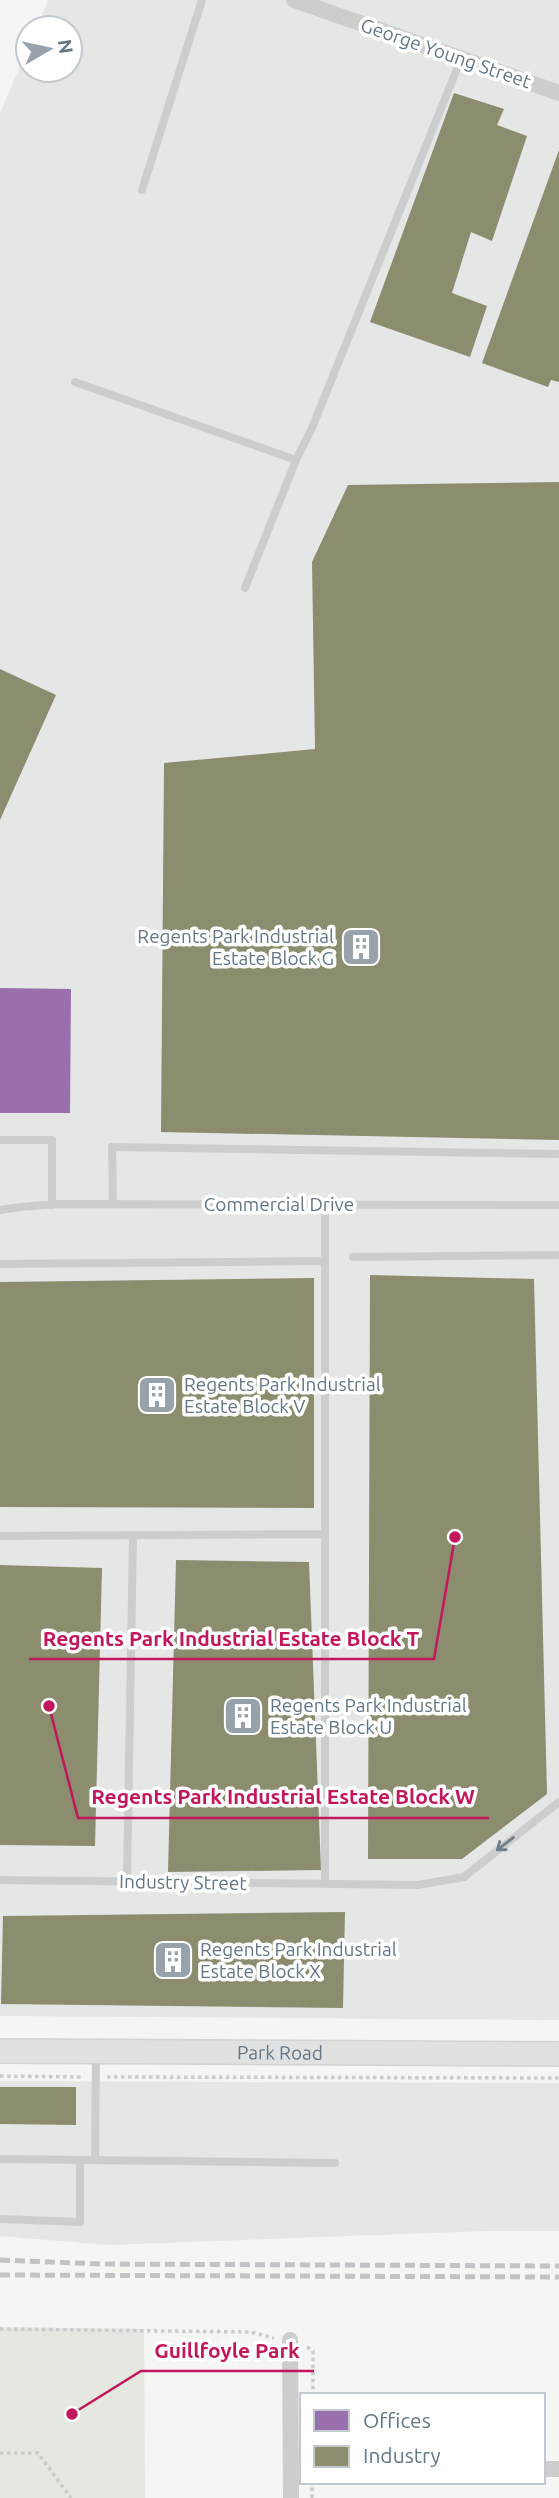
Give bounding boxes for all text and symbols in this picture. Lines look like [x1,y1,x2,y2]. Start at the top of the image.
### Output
north arrow [14,14,84,84]
street label: George Young Street [358,14,534,93]
text: N [54,38,78,55]
place label: Regents Park Industrial Estate Block G [137,925,334,969]
building icon: Regents Park Industrial Estate Block G [340,926,382,968]
street label: Commercial Drive [204,1193,354,1215]
place label: Regents Park Industrial Estate Block V [184,1373,381,1417]
building icon: Regents Park Industrial Estate Block V [136,1374,178,1416]
callout: Regents Park Industrial Estate Block T [29,1617,434,1659]
text: Regents Park Industrial Estate Block T [43,1626,420,1650]
place label: Regents Park Industrial Estate Block U [270,1694,467,1738]
building icon: Regents Park Industrial Estate Block U [222,1695,264,1737]
callout: Regents Park Industrial Estate Block W [78,1776,489,1818]
text: Regents Park Industrial Estate Block W [91,1784,475,1808]
one-way arrow [497,1836,515,1852]
street label: Industry Street [119,1870,247,1894]
place label: Regents Park Industrial Estate Block X [200,1938,397,1982]
building icon: Regents Park Industrial Estate Block X [152,1939,194,1981]
street label: Park Road [237,2041,323,2064]
callout: Guillfoyle Park [141,2329,314,2371]
text: Guillfoyle Park [154,2338,300,2362]
legend [300,2393,545,2484]
text: Offices [363,2408,431,2432]
text: Industry [363,2443,441,2467]

